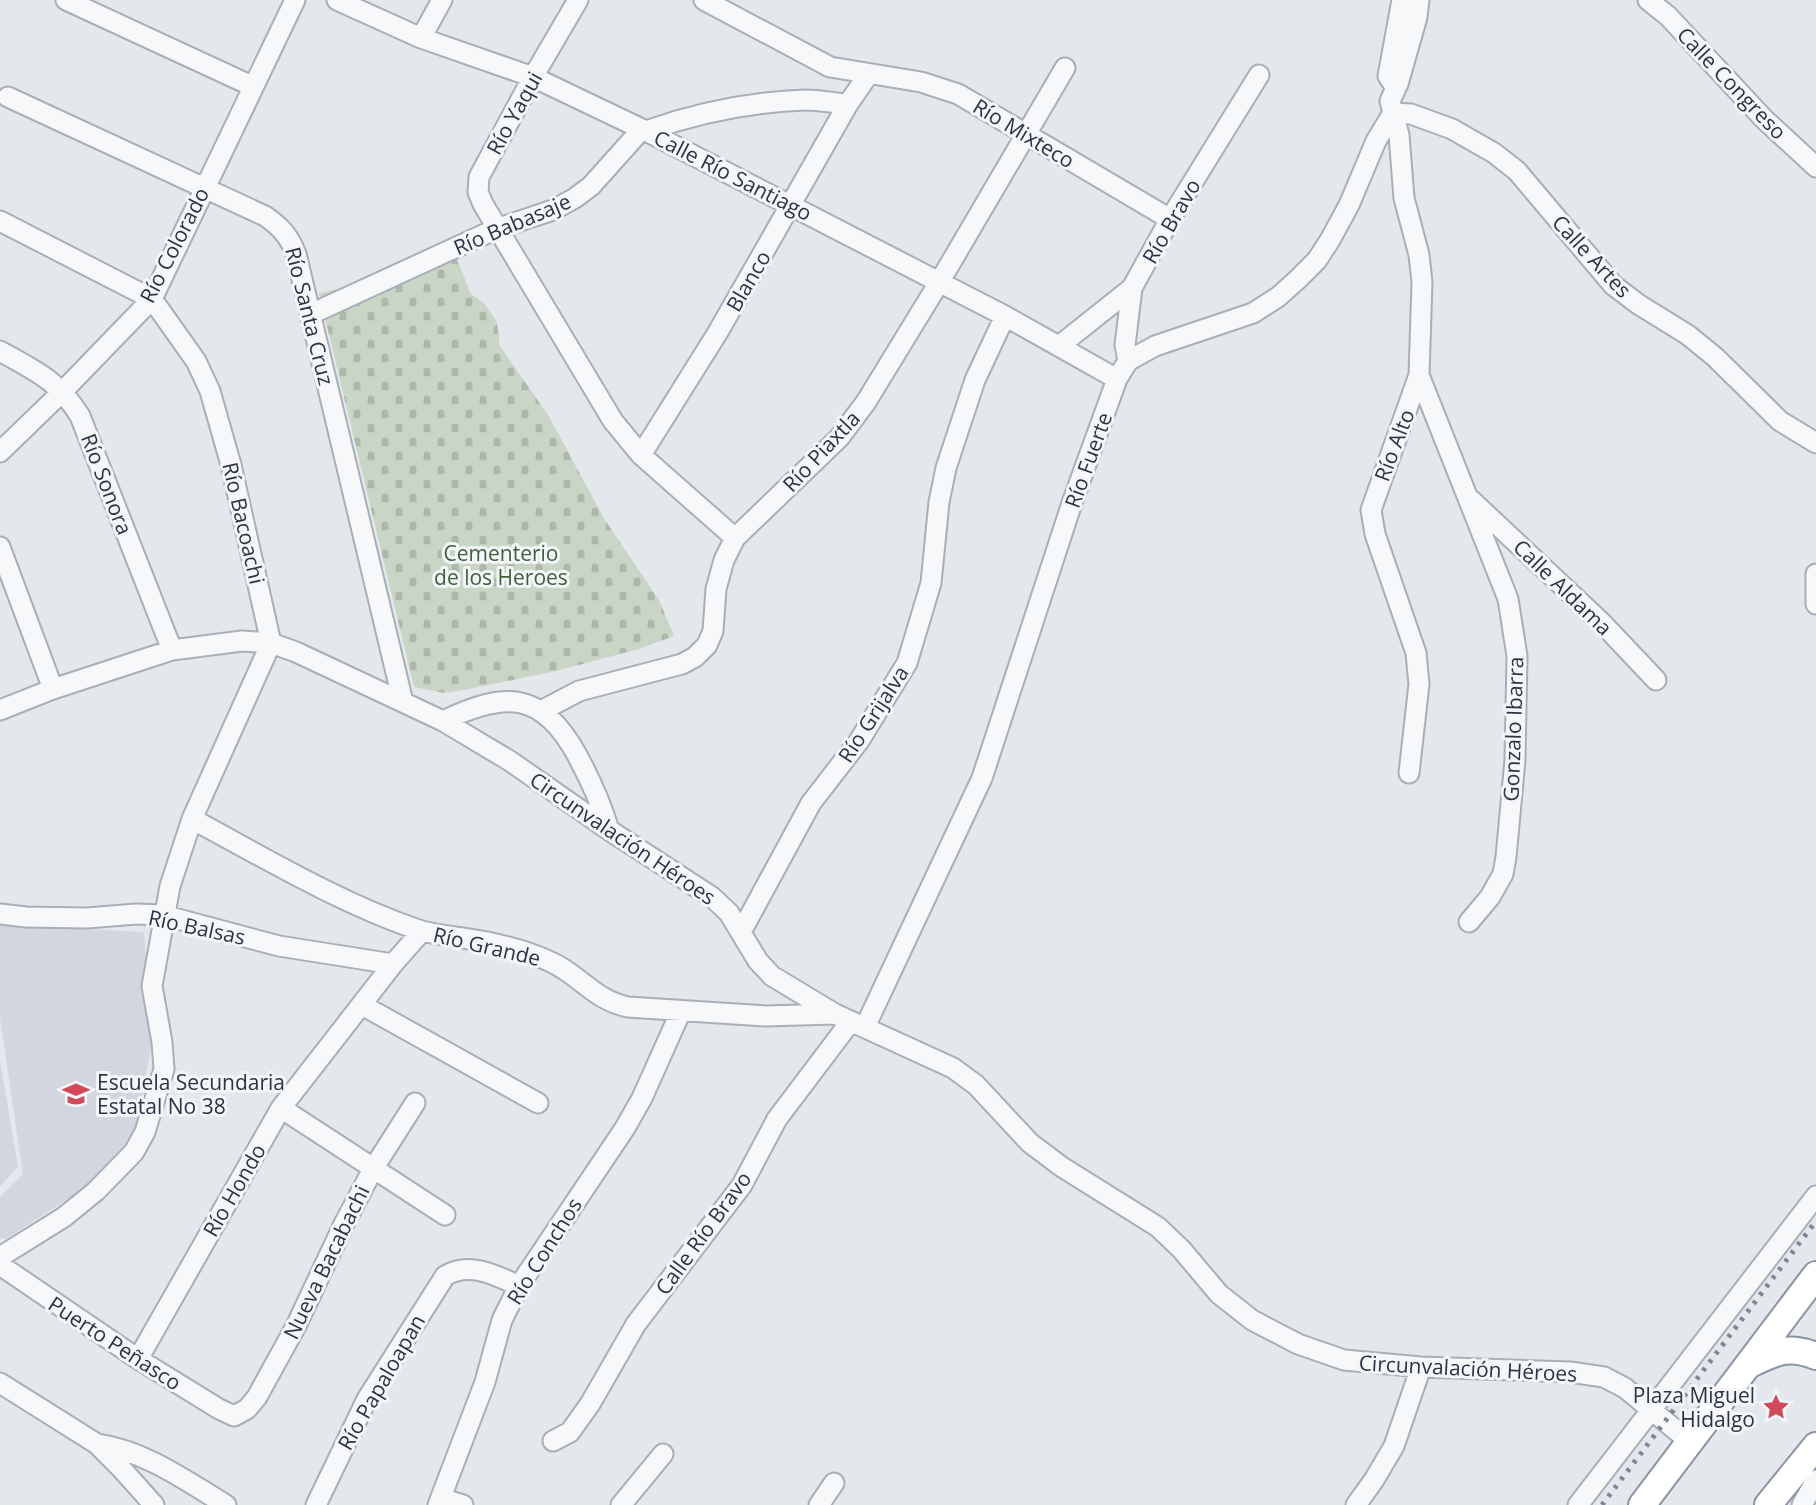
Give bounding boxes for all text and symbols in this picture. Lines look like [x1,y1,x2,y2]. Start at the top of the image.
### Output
street label: Calle Congreso [1671,21,1793,145]
street label: Río Yaqui [480,67,548,159]
street label: Río Mixteco [968,92,1080,174]
street label: Calle Río Santiago [649,123,817,227]
street label: Río Bravo [1136,174,1206,268]
street label: Río Colorado [133,183,215,307]
street label: Río Babasaje [449,187,575,261]
street label: Calle Artes [1546,208,1638,304]
street label: Río Santa Cruz [279,244,341,388]
street label: Blanco [719,245,777,317]
street label: Río Piaxtla [776,404,866,498]
street label: Río Alto [1367,405,1421,485]
street label: Río Fuerte [1058,408,1118,512]
street label: Río Sonora [75,429,139,539]
street label: Río Bacoachi [216,459,272,587]
street label: Calle Aldama [1508,533,1618,641]
park label: Cementerio de los Heroes [434,539,568,591]
street label: Gonzalo Ibarra [1496,656,1530,802]
street label: Río Grijalva [831,660,915,768]
street label: Circunvalación Héroes [525,765,721,911]
street label: Río Balsas [146,903,248,951]
street label: Río Grande [431,920,543,972]
place label: Escuela Secundaria Estatal No 38 [97,1068,285,1120]
school or university icon: Escuela Secundaria Estatal No 38 [61,1079,91,1109]
street label: Río Hondo [196,1138,272,1242]
street label: Calle Río Bravo [649,1166,757,1300]
street label: Nueva Bacabachi [277,1180,375,1344]
street label: Río Conchos [500,1192,588,1310]
street label: Puerto Peñasco [43,1290,187,1396]
street label: Río Papaloapan [331,1309,431,1455]
street label: Circunvalación Héroes [1358,1348,1578,1388]
place label: Plaza Miguel Hidalgo [1633,1381,1755,1433]
place icon: Plaza Miguel Hidalgo [1761,1392,1791,1422]

